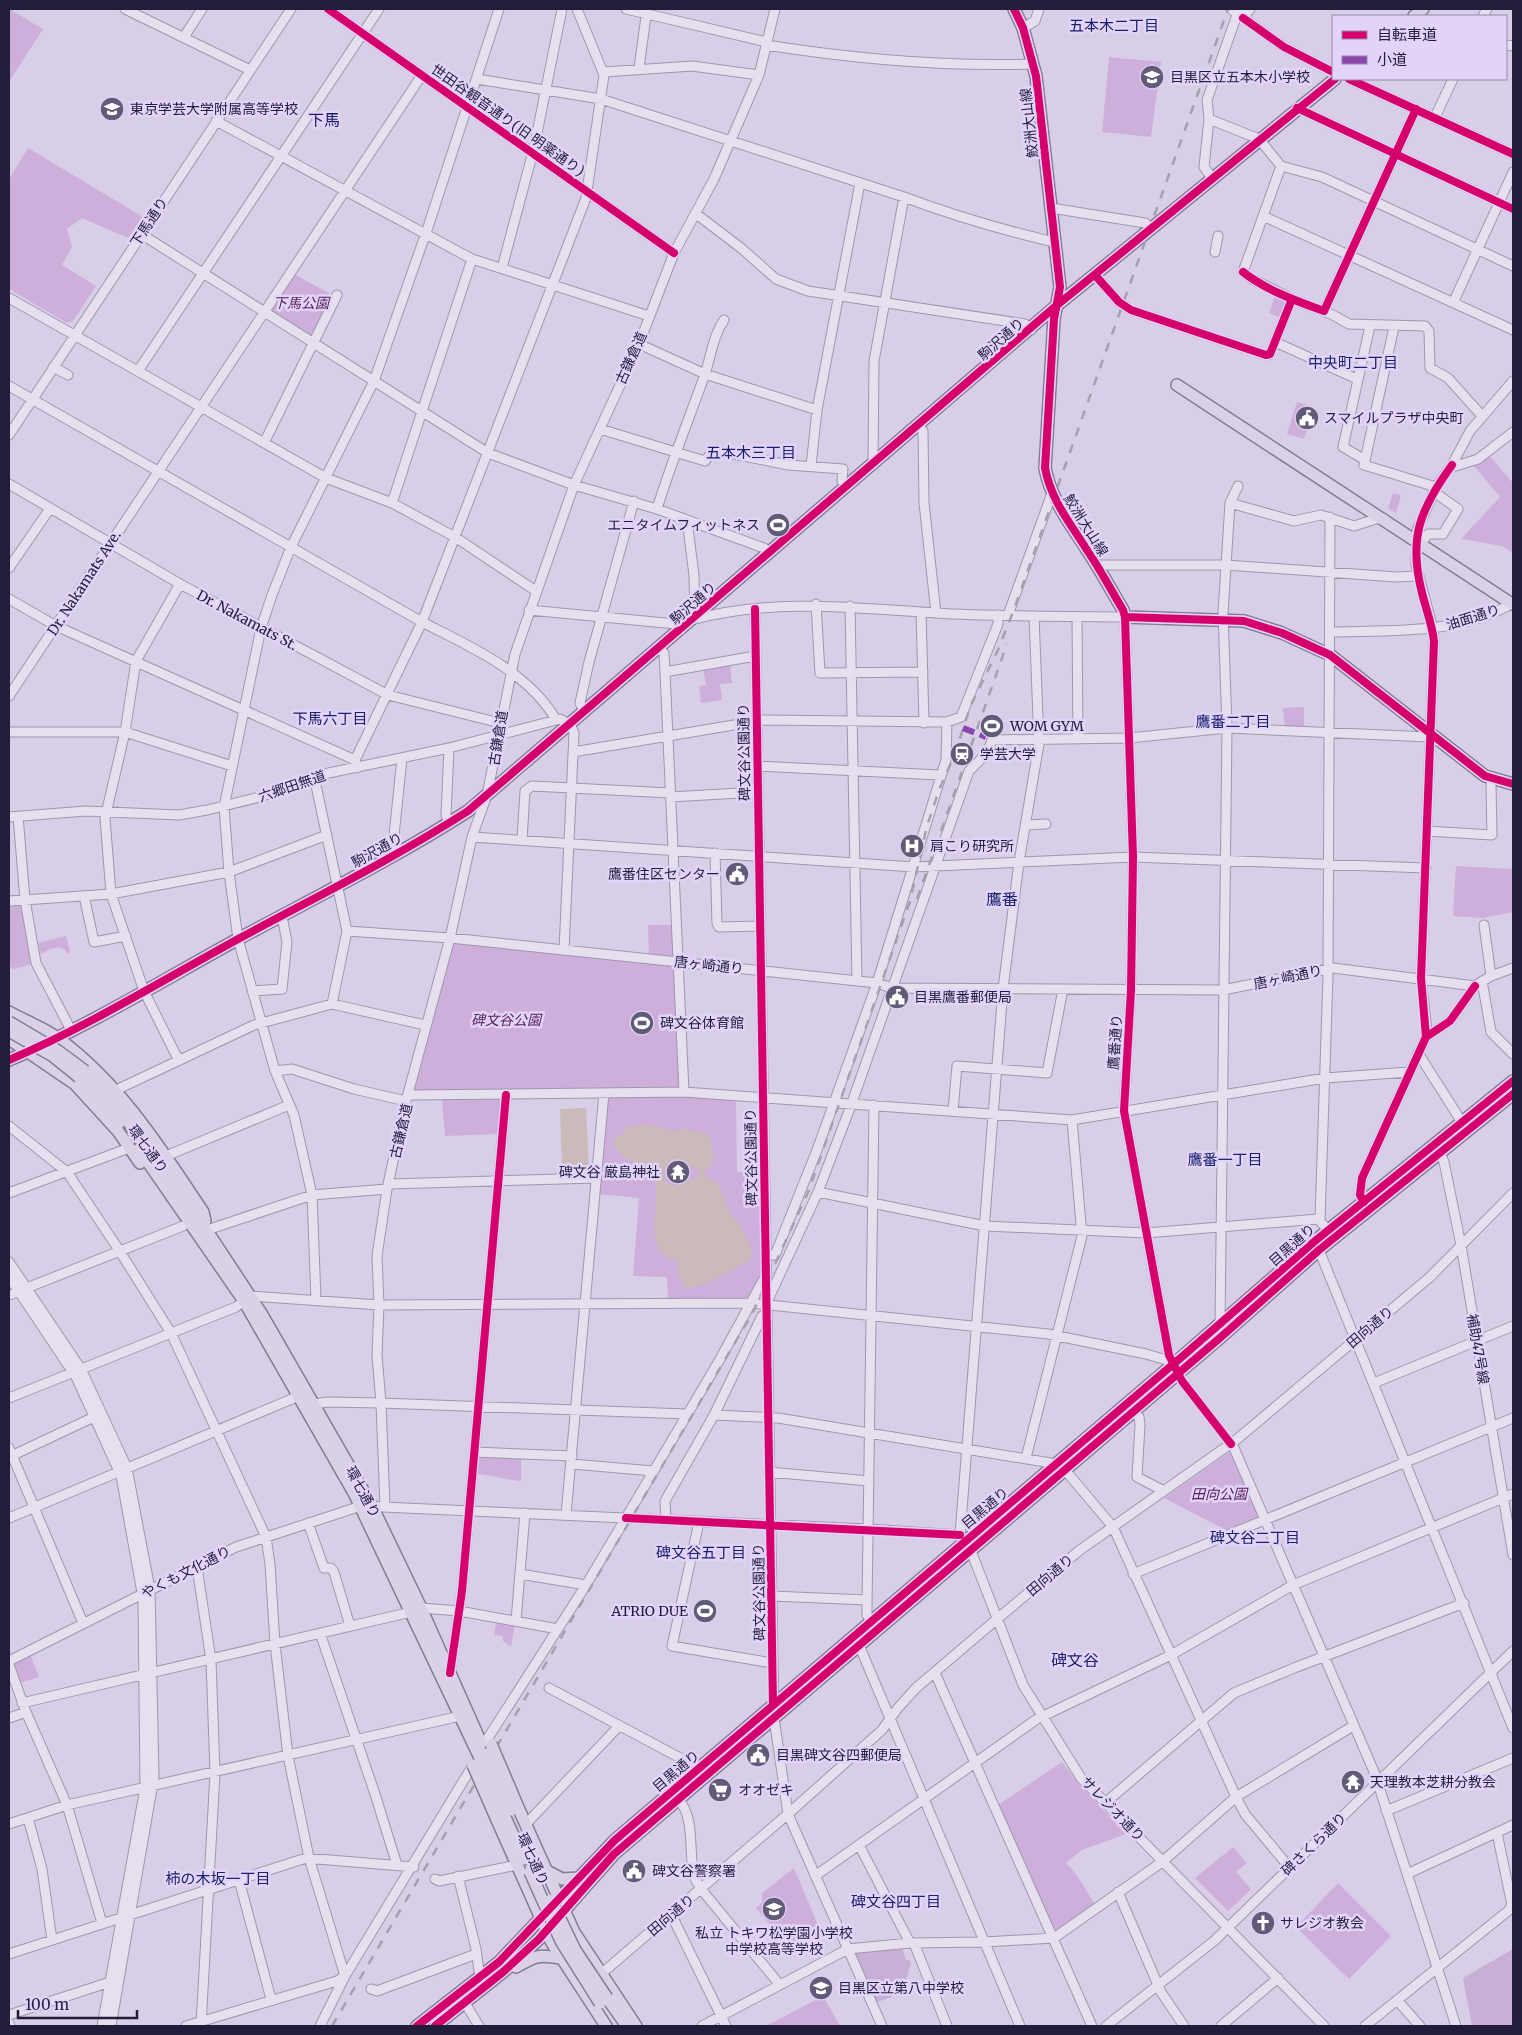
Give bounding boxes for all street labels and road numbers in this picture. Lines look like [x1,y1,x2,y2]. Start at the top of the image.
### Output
street label: 世田谷観音通り(旧 明薬通り) [428,60,588,180]
street label: 鮫洲大山線 [1016,87,1042,159]
street label: 下馬通り [126,194,172,250]
street label: 駒沢通り [974,314,1028,364]
street label: 古鎌倉道 [611,329,651,387]
street label: 鮫洲大山線 [1060,491,1112,559]
street label: Dr. Nakamats Ave. [43,527,125,639]
street label: 駒沢通り [666,578,720,628]
street label: Dr. Nakamats St. [194,586,300,654]
street label: 油面通り [1444,600,1502,634]
street label: 碑文谷公園通り [734,703,754,801]
street label: 古鎌倉道 [485,709,511,767]
street label: 六郷田無道 [256,766,328,806]
street label: 駒沢通り [348,829,406,871]
street label: 唐ヶ崎通り [673,952,745,978]
street label: 唐ヶ崎通り [1252,961,1324,993]
street label: 鷹番通り [1104,1013,1126,1071]
street label: 古鎌倉道 [386,1102,416,1160]
street label: 碑文谷公園通り [741,1108,761,1206]
street label: 環七通り [124,1121,172,1177]
street label: 目黒通り [1265,1220,1319,1270]
street label: 田向通り [1343,1302,1397,1352]
street label: 補助47号線 [1463,1312,1493,1386]
street label: 環七通り [342,1463,384,1521]
street label: 目黒通り [958,1483,1012,1533]
street label: やくも文化通り [138,1542,234,1602]
street label: 碑文谷公園通り [749,1543,769,1641]
street label: 田向通り [1023,1550,1077,1600]
street label: 目黒通り [649,1746,703,1796]
street label: サレジオ通り [1077,1773,1149,1845]
street label: 碑さくら通り [1278,1808,1350,1880]
street label: 環七通り [513,1830,553,1888]
street label: 田向通り [644,1890,698,1940]

